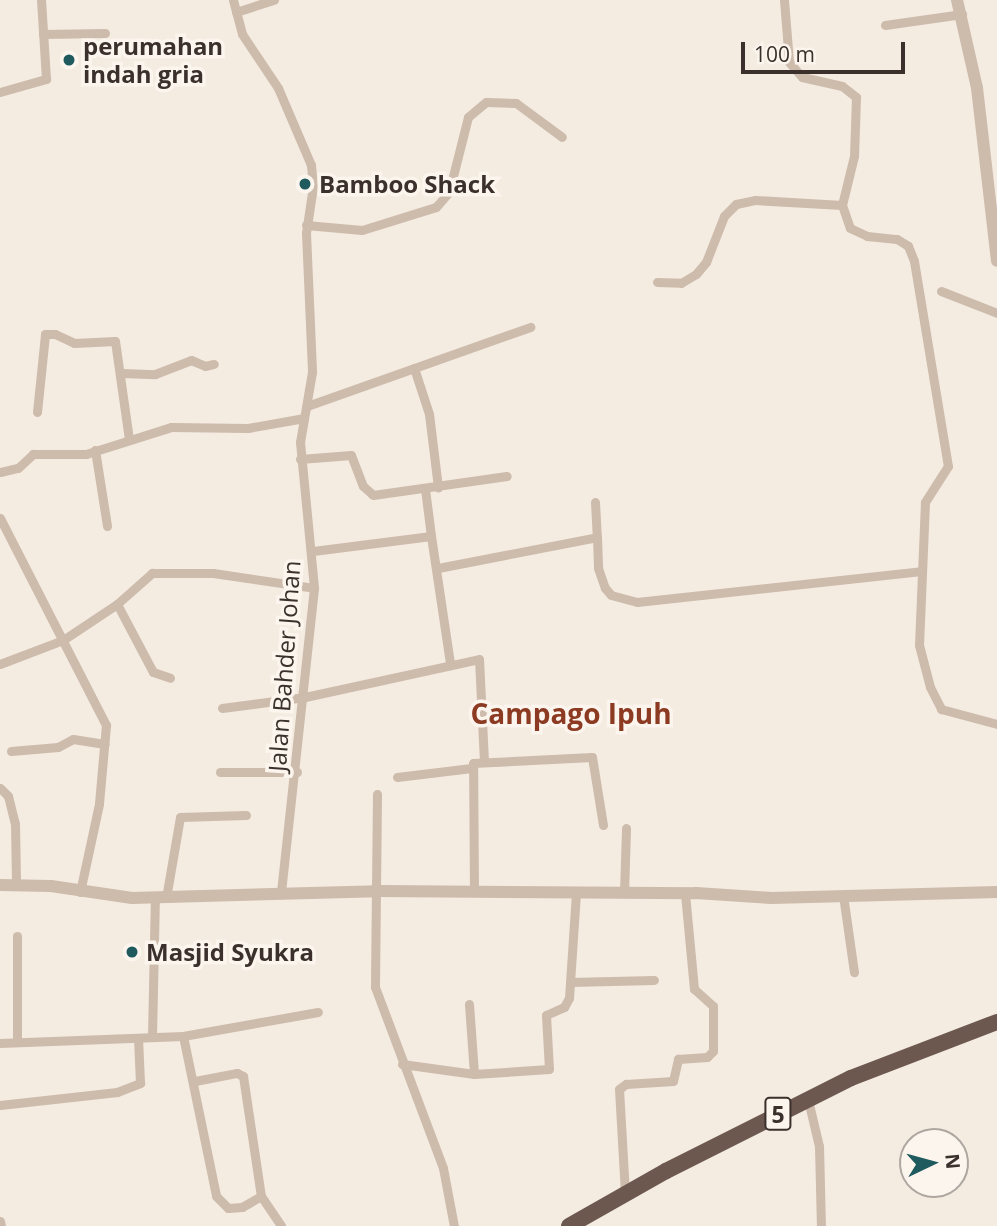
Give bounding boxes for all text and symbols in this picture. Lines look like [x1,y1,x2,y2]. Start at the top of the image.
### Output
scale bar [745,28,909,72]
place label: perumahan indah gria [83,32,223,88]
text: 100 m [754,40,815,68]
marker: perumahan indah gria [61,52,77,68]
place label: Bamboo Shack [319,170,495,198]
marker: Bamboo Shack [297,176,313,192]
street label: Jalan Bahder Johan [262,559,306,773]
district label: Campago Ipuh [470,696,672,730]
place label: Masjid Syukra [146,938,314,966]
marker: Masjid Syukra [124,944,140,960]
road number: 5 [764,1094,792,1134]
north arrow [899,1128,969,1198]
text: N [939,1153,967,1170]

